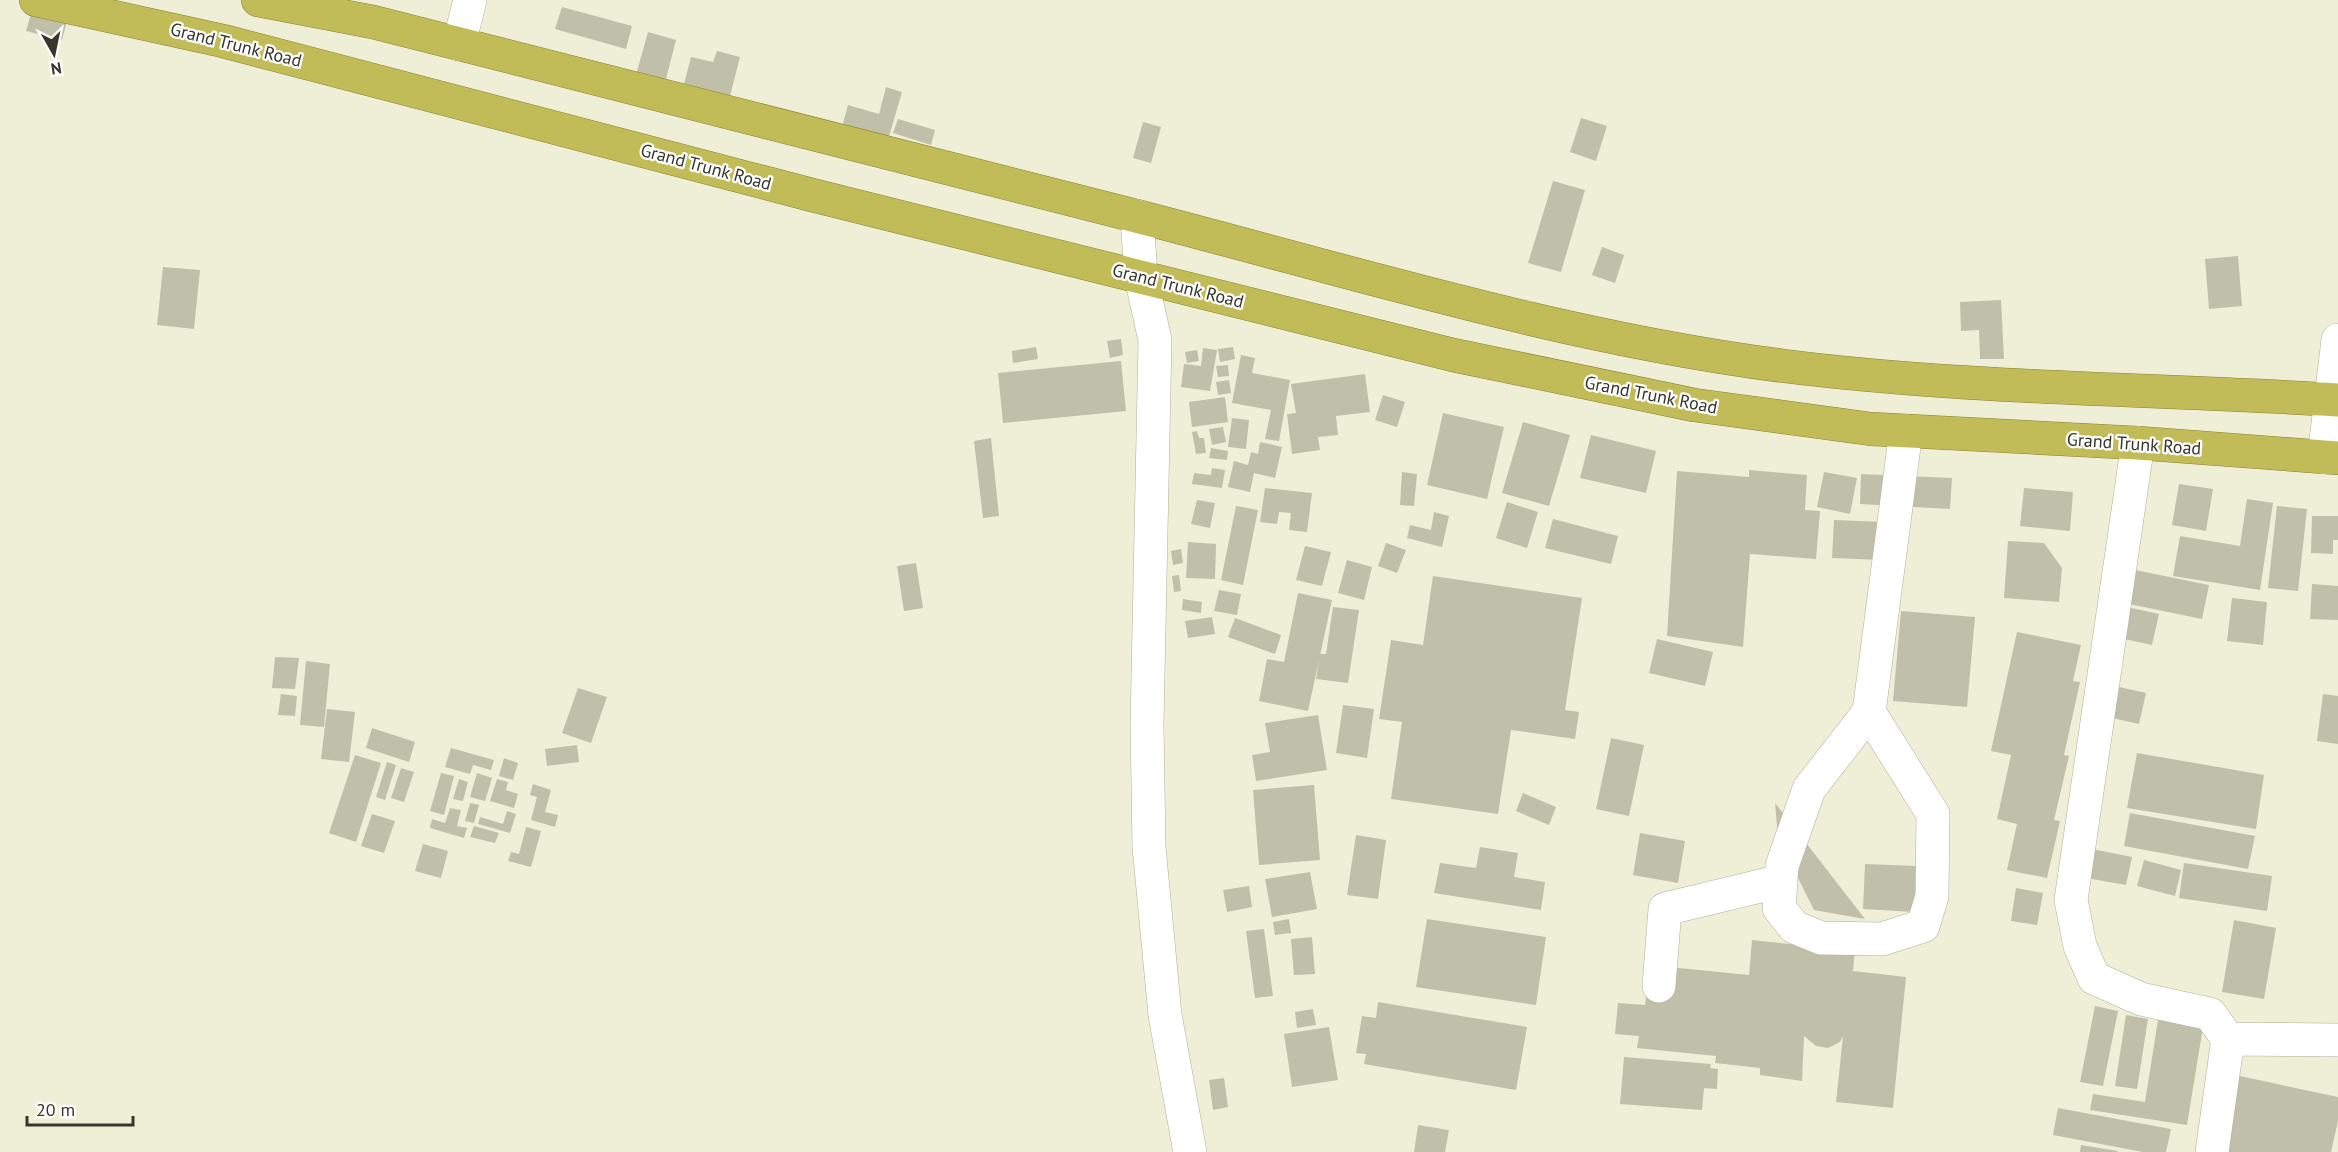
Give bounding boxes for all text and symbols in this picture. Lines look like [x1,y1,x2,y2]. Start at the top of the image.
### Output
street label: Grand Trunk Road [168,17,304,72]
north arrow [24,24,84,84]
text: N [50,58,63,80]
street label: Grand Trunk Road [638,138,774,195]
street label: Grand Trunk Road [1110,258,1246,313]
street label: Grand Trunk Road [1583,370,1719,419]
street label: Grand Trunk Road [2066,427,2202,460]
scale bar [27,1089,134,1127]
text: 20 m [36,1098,75,1121]

